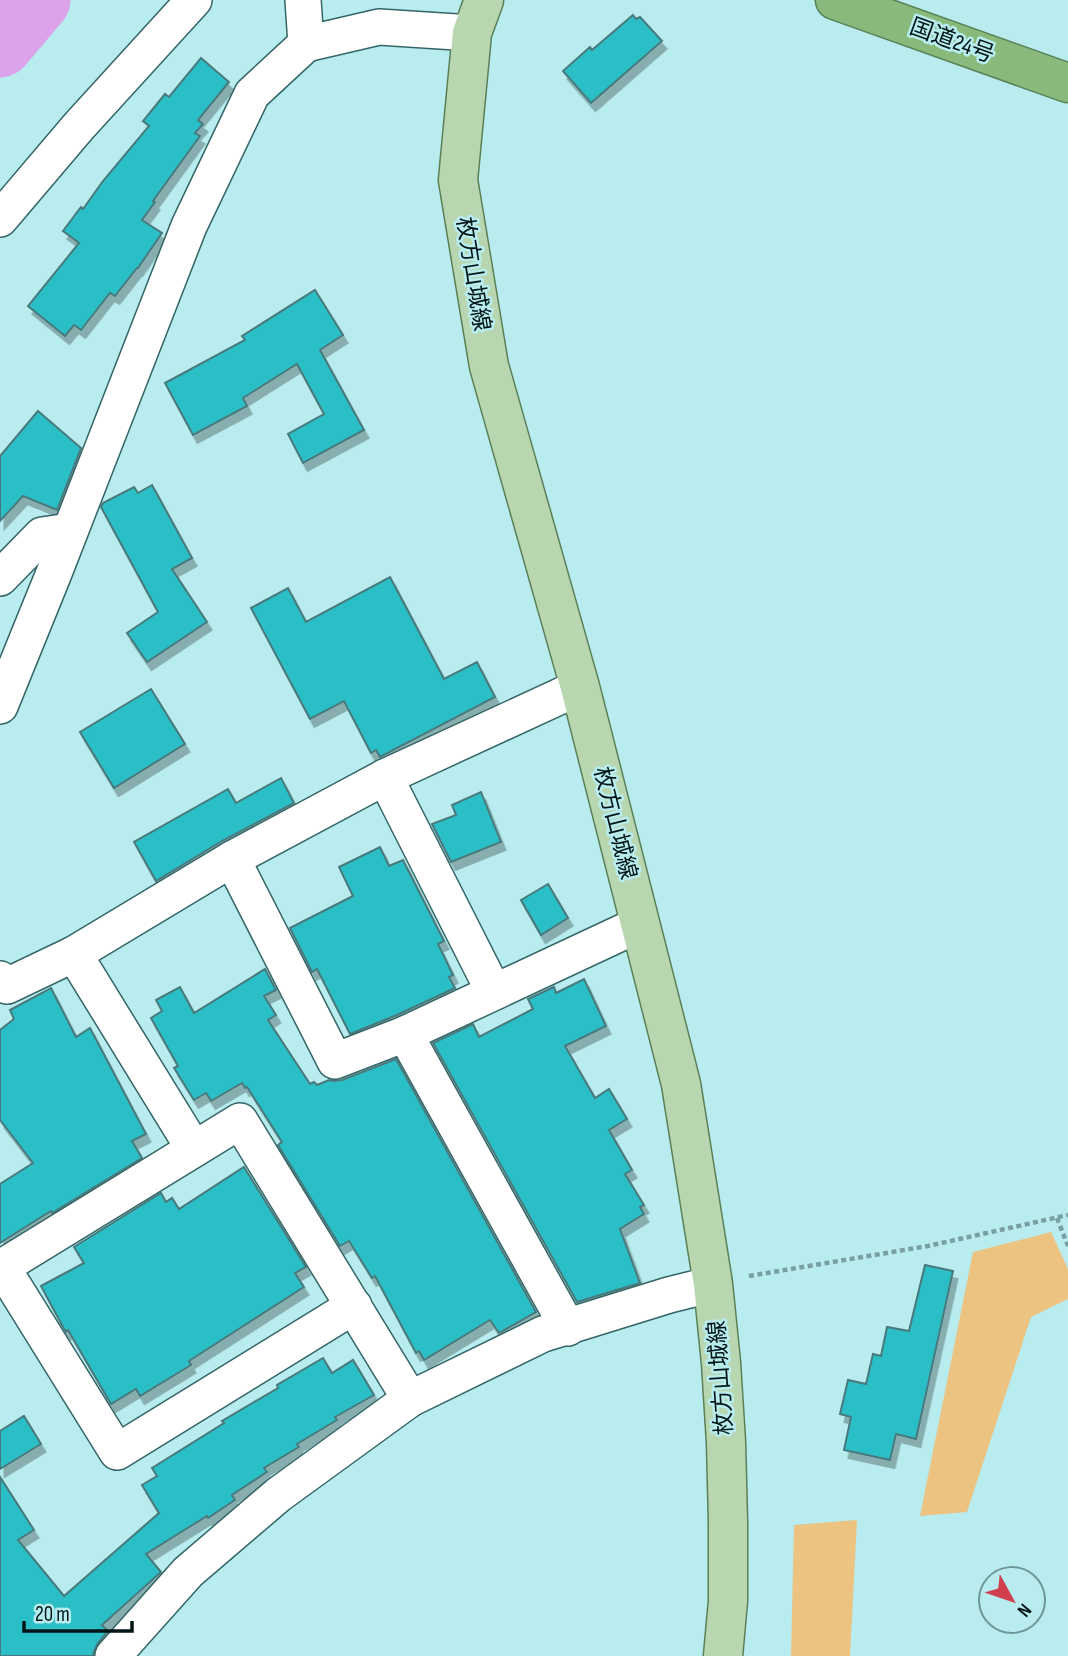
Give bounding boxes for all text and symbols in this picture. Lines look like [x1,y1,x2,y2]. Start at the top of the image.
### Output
street label: 国道24号 [906,13,998,69]
street label: 枚方山城線 [450,215,496,333]
street label: 枚方山城線 [588,764,642,882]
street label: 枚方山城線 [703,1320,739,1436]
north arrow [977,1565,1047,1635]
scale bar [24,1590,133,1634]
text: N [1012,1599,1036,1621]
text: 20 m [35,1602,70,1627]

